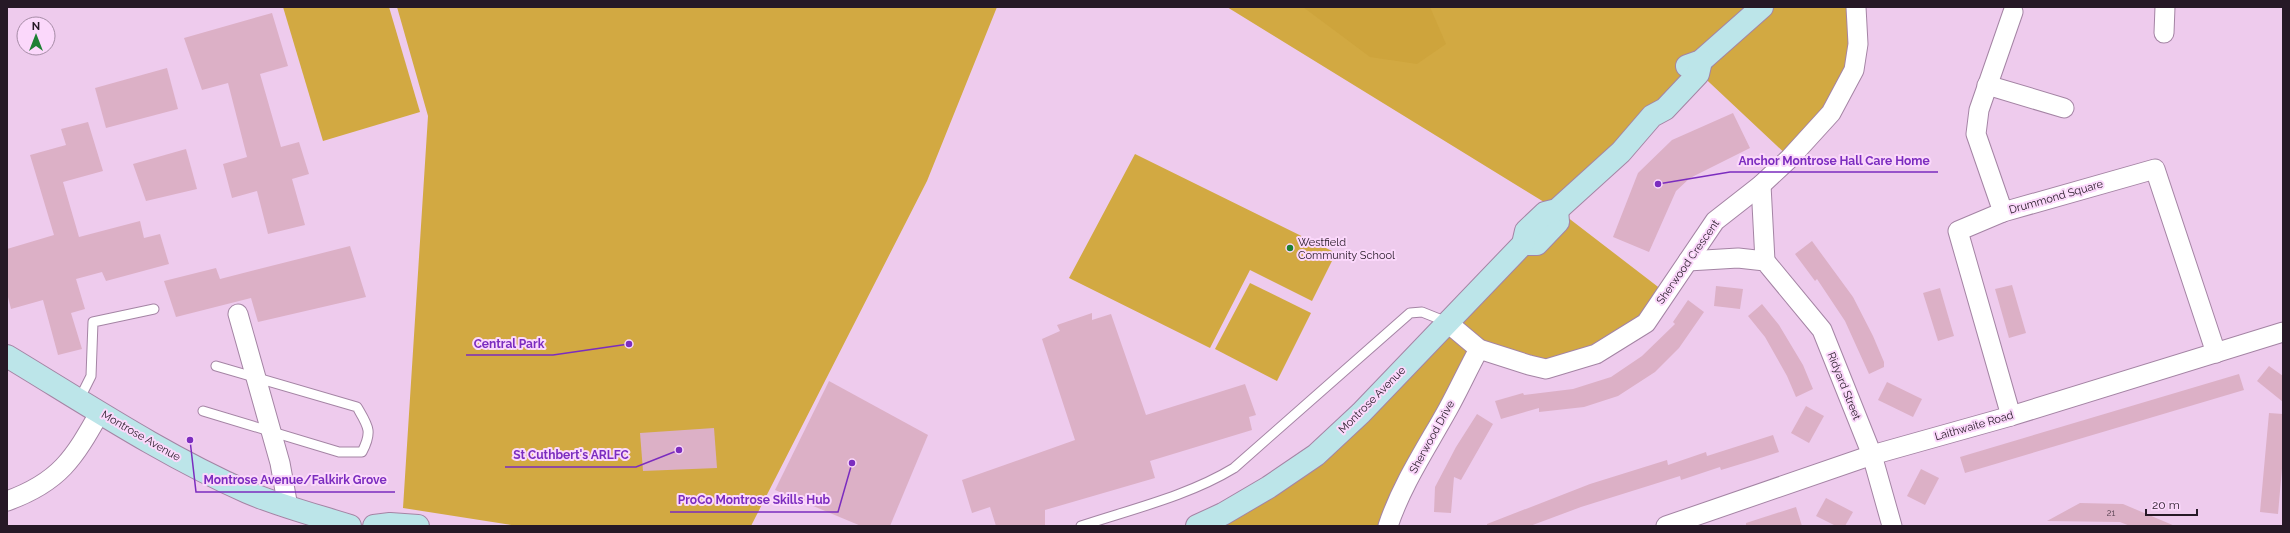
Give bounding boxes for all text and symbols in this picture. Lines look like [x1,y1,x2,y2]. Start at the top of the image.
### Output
north arrow [16,16,56,56]
text: N [32,20,40,33]
callout: Anchor Montrose Hall Care Home [1730,148,1938,172]
text: Anchor Montrose Hall Care Home [1738,154,1930,168]
street label: Drummond Square [2007,177,2105,217]
street label: Sherwood Crescent [1654,217,1722,307]
place label: Westfield Community School [1298,236,1395,262]
marker: Westfield Community School [1285,243,1295,253]
callout: Central Park [466,331,553,355]
text: Central Park [474,337,545,351]
street label: Ridyard Street [1824,350,1864,422]
street label: Montrose Avenue [1336,363,1409,436]
street label: Sherwood Drive [1407,398,1458,476]
street label: Montrose Avenue [99,408,183,464]
street label: Laithwaite Road [1933,409,2015,443]
callout: St Cuthbert's ARLFC [505,443,636,467]
text: St Cuthbert's ARLFC [513,448,629,462]
callout: Montrose Avenue/Falkirk Grove [196,468,395,492]
text: Montrose Avenue/Falkirk Grove [203,473,387,487]
callout: ProCo Montrose Skills Hub [670,488,838,512]
scale bar [2146,491,2197,517]
text: ProCo Montrose Skills Hub [678,493,831,507]
text: 20 m [2152,498,2180,512]
house number: 21 [2107,508,2115,518]

